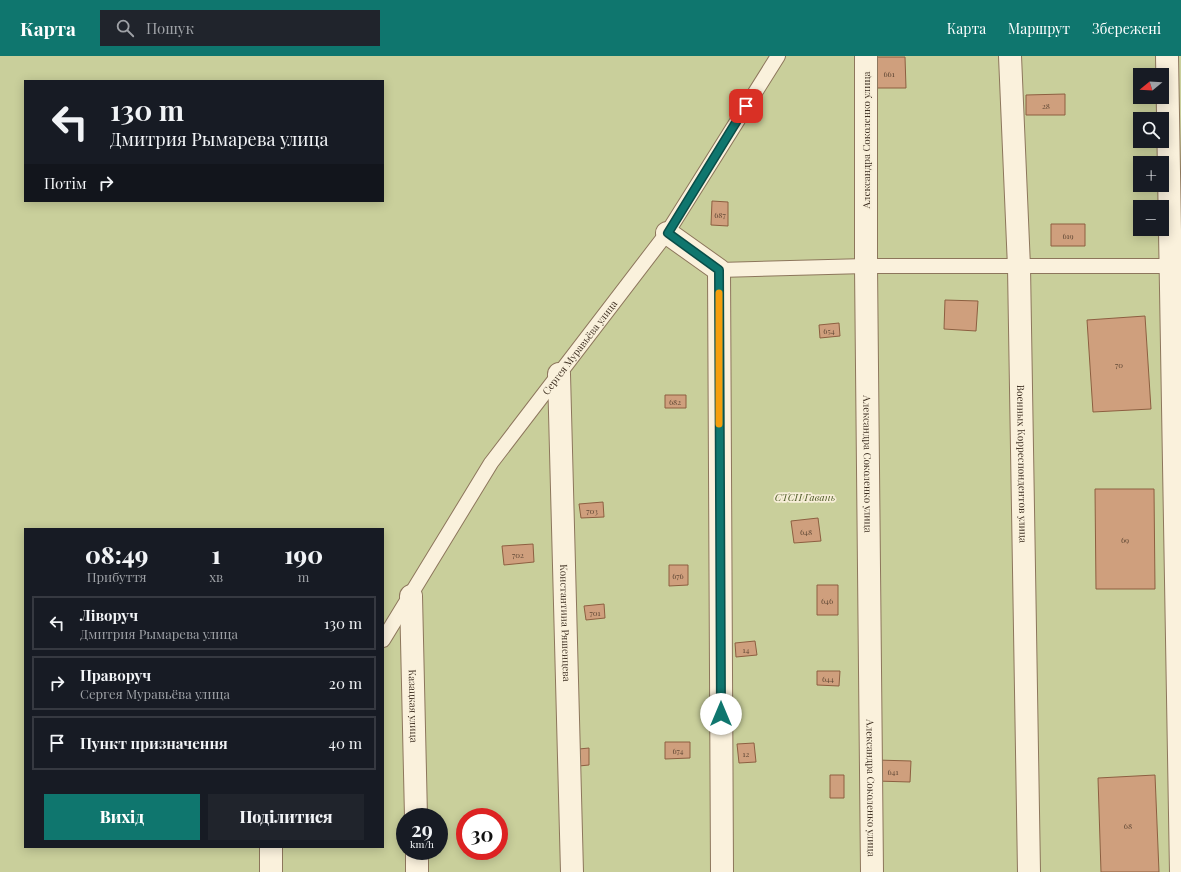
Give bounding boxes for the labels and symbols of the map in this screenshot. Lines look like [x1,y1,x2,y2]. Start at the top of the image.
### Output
house number: 661 [883,68,895,79]
north arrow [1133,68,1169,104]
street label: Александра Соколенко улица [859,71,873,210]
pin [729,89,763,123]
house number: 28 [1042,100,1050,111]
house number: 687 [714,209,727,220]
house number: 619 [1062,230,1074,241]
street label: Сергея Муравьёва улица [539,297,620,397]
house number: 654 [823,325,835,336]
house number: 70 [1115,359,1123,370]
street label: Военных Корреспондентов улица [1014,385,1031,543]
street label: Александра Соколенко улица [860,394,876,533]
house number: 682 [669,396,681,407]
park label: СТСН Гавань [775,490,835,504]
house number: 703 [586,505,598,516]
house number: 648 [800,526,812,537]
house number: 69 [1121,534,1129,545]
house number: 702 [512,549,524,560]
street label: Константина Ряшенцева [557,564,574,682]
house number: 676 [672,570,684,581]
house number: 646 [821,595,833,606]
house number: 701 [589,607,601,618]
house number: 14 [743,644,749,655]
street label: Казацкая улица [406,669,421,743]
house number: 644 [822,673,834,684]
position arrow [700,693,742,735]
street label: Александра Соколенко улица [863,718,879,857]
house number: 674 [672,745,684,756]
house number: 12 [743,748,750,759]
house number: 641 [887,766,899,777]
speed limit sign: 30 [456,808,508,860]
house number: 68 [1124,820,1132,831]

